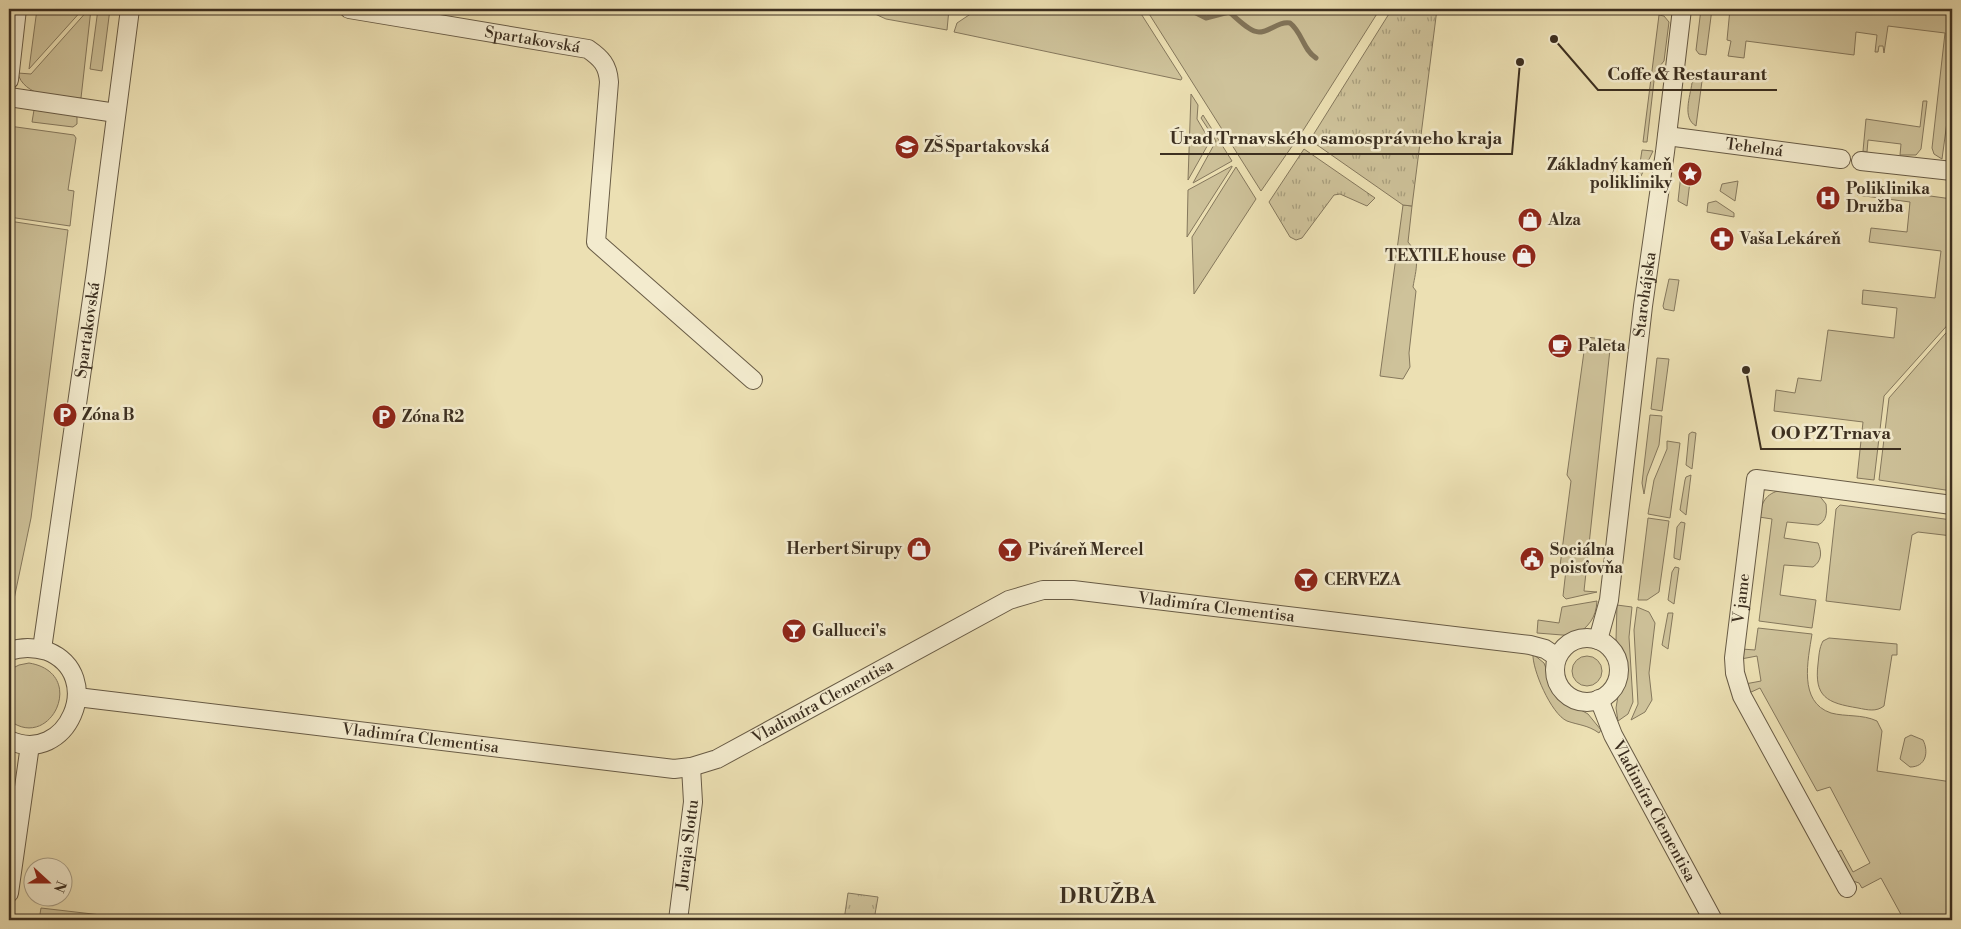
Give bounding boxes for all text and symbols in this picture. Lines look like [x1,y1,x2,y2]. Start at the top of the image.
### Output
street label: Spartakovská [483,22,583,58]
callout: Coffe & Restaurant [1598,57,1777,90]
text: Coffe & Restaurant [1607,63,1767,86]
callout: Úrad Trnavského samosprávneho kraja [1160,121,1512,154]
text: Úrad Trnavského samosprávneho kraja [1170,127,1502,150]
school or university icon: ZŠ Spartakovská [894,134,920,160]
street label: Tehelná [1724,134,1785,161]
place label: ZŠ Spartakovská [924,135,1050,157]
place label: Základný kameň polikliniky [1547,155,1673,193]
place icon: Základný kameň polikliniky [1677,161,1703,187]
place label: Poliklinika Družba [1846,179,1930,217]
hospital icon: Poliklinika Družba [1815,185,1841,211]
shop icon: Alza [1517,207,1543,233]
place label: Alza [1547,210,1581,230]
pharmacy icon: Vaša Lekáreň [1709,226,1735,252]
place label: Vaša Lekáreň [1739,229,1841,249]
shop icon: TEXTILE house [1511,243,1537,269]
place label: TEXTILE house [1385,246,1506,266]
street label: Starohájska [1629,250,1661,338]
street label: Spartakovská [71,280,104,380]
cafe icon: Paleta [1547,333,1573,359]
place label: Paleta [1578,336,1626,356]
parking icon: Zóna B [52,402,78,428]
parking icon: Zóna R2 [371,404,397,430]
place label: Zóna B [82,405,134,425]
place label: Zóna R2 [402,407,464,427]
callout: OO PZ Trnava [1761,416,1901,449]
text: OO PZ Trnava [1771,422,1891,445]
shop icon: Herbert Sirupy [906,536,932,562]
bar icon: Piváreň Mercel [997,537,1023,563]
place label: Herbert Sirupy [787,539,903,559]
place label: Piváreň Mercel [1028,540,1144,560]
place label: Sociálna poisťovňa [1550,540,1623,578]
public building icon: Sociálna poisťovňa [1519,546,1545,572]
bar icon: CERVEZA [1293,567,1319,593]
place label: CERVEZA [1324,570,1401,590]
street label: V jame [1728,572,1754,626]
street label: Vladimíra Clementisa [1136,588,1297,627]
bar icon: Gallucci's [781,618,807,644]
place label: Gallucci's [812,621,886,641]
street label: Vladimíra Clementisa [748,654,898,748]
street label: Vladimíra Clementisa [340,719,501,758]
street label: Vladimíra Clementisa [1607,736,1701,886]
street label: Juraja Slottu [672,798,703,892]
north arrow [22,856,72,906]
text: N [49,878,70,895]
district label: DRUŽBA [1060,882,1157,910]

